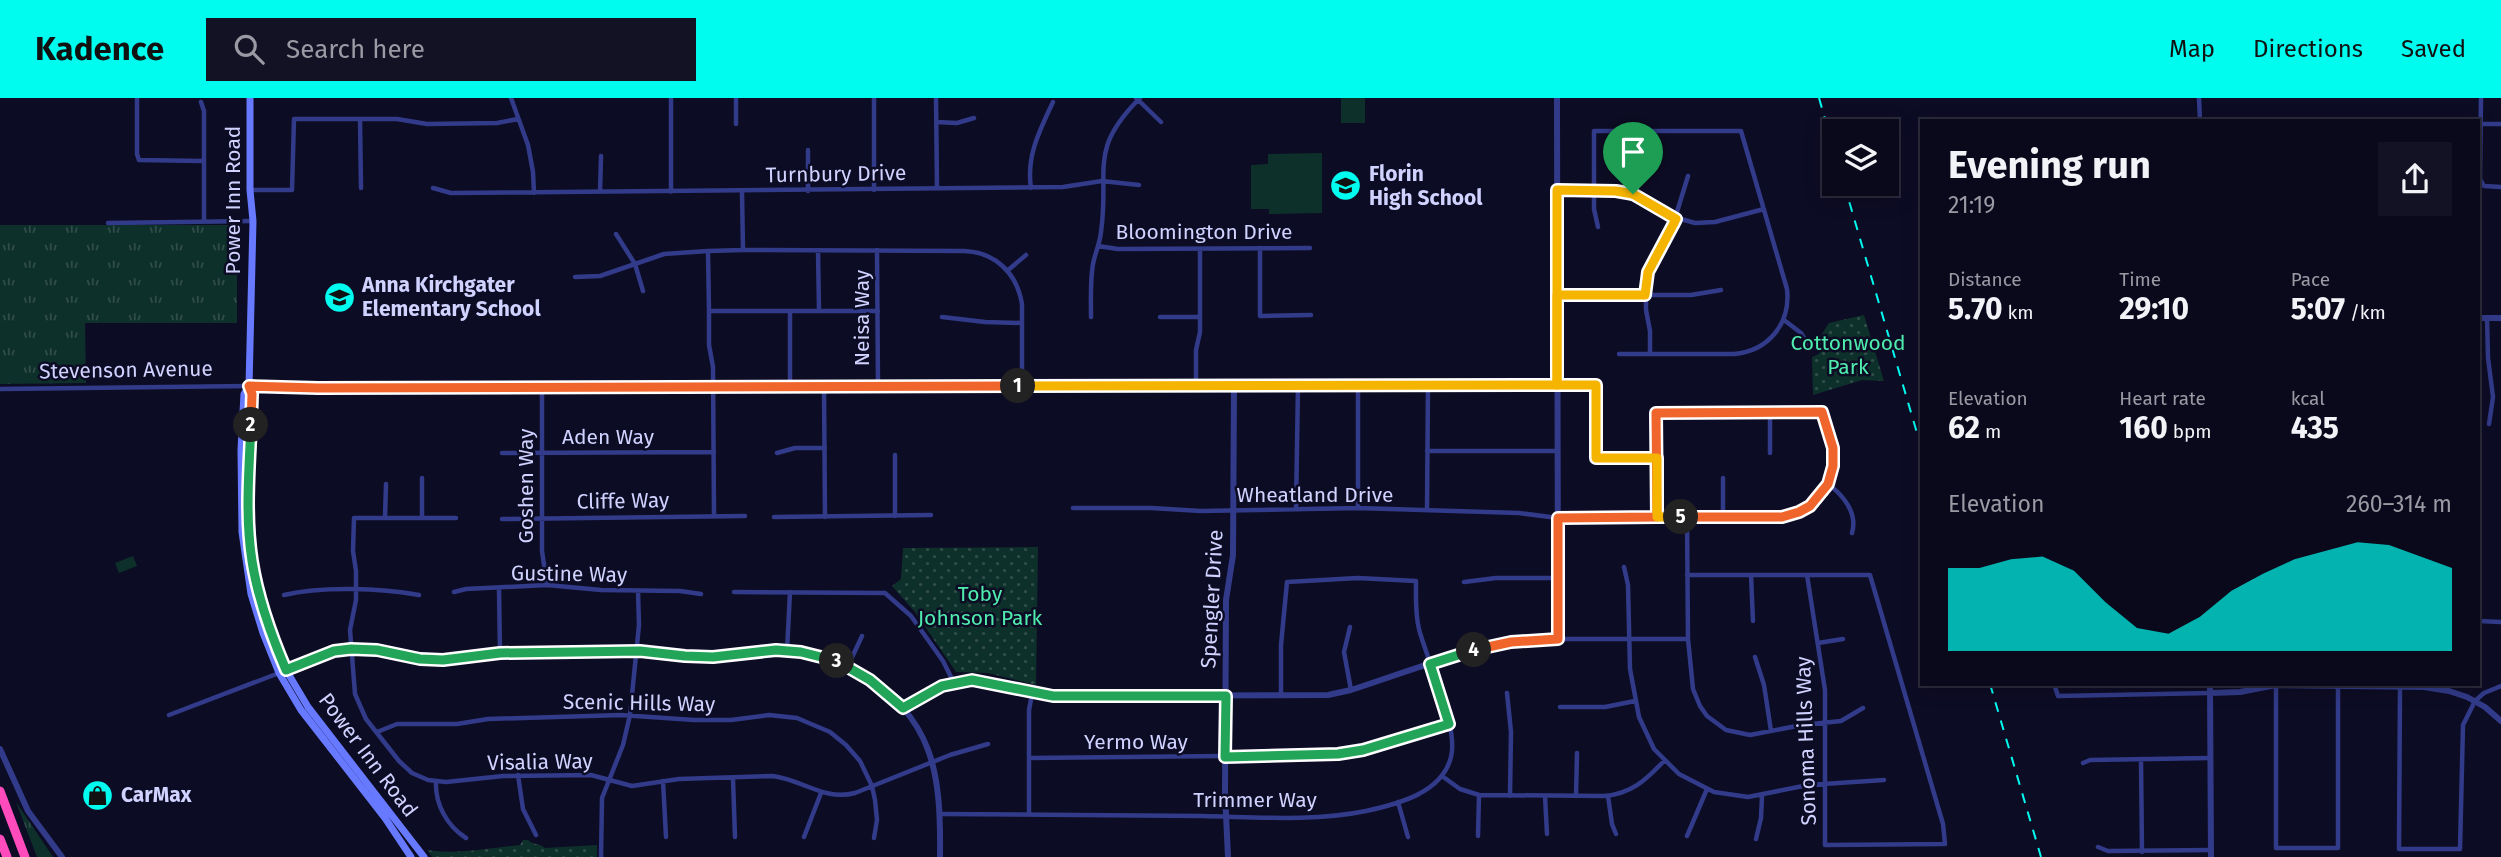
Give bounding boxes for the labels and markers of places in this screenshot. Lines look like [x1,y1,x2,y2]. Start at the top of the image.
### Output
pin [1603,122,1663,194]
place label: Florin High School [1369,161,1483,211]
school or university icon: Florin High School [1329,169,1363,203]
place label: Anna Kirchgater Elementary School [361,272,541,322]
school or university icon: Anna Kirchgater Elementary School [322,280,356,314]
pin: 1 [1000,368,1036,404]
pin: 2 [233,408,268,442]
pin: 5 [1664,500,1698,534]
pin: 4 [1456,632,1492,668]
pin: 3 [820,644,854,678]
shop icon: CarMax [81,778,115,812]
place label: CarMax [121,782,192,808]

